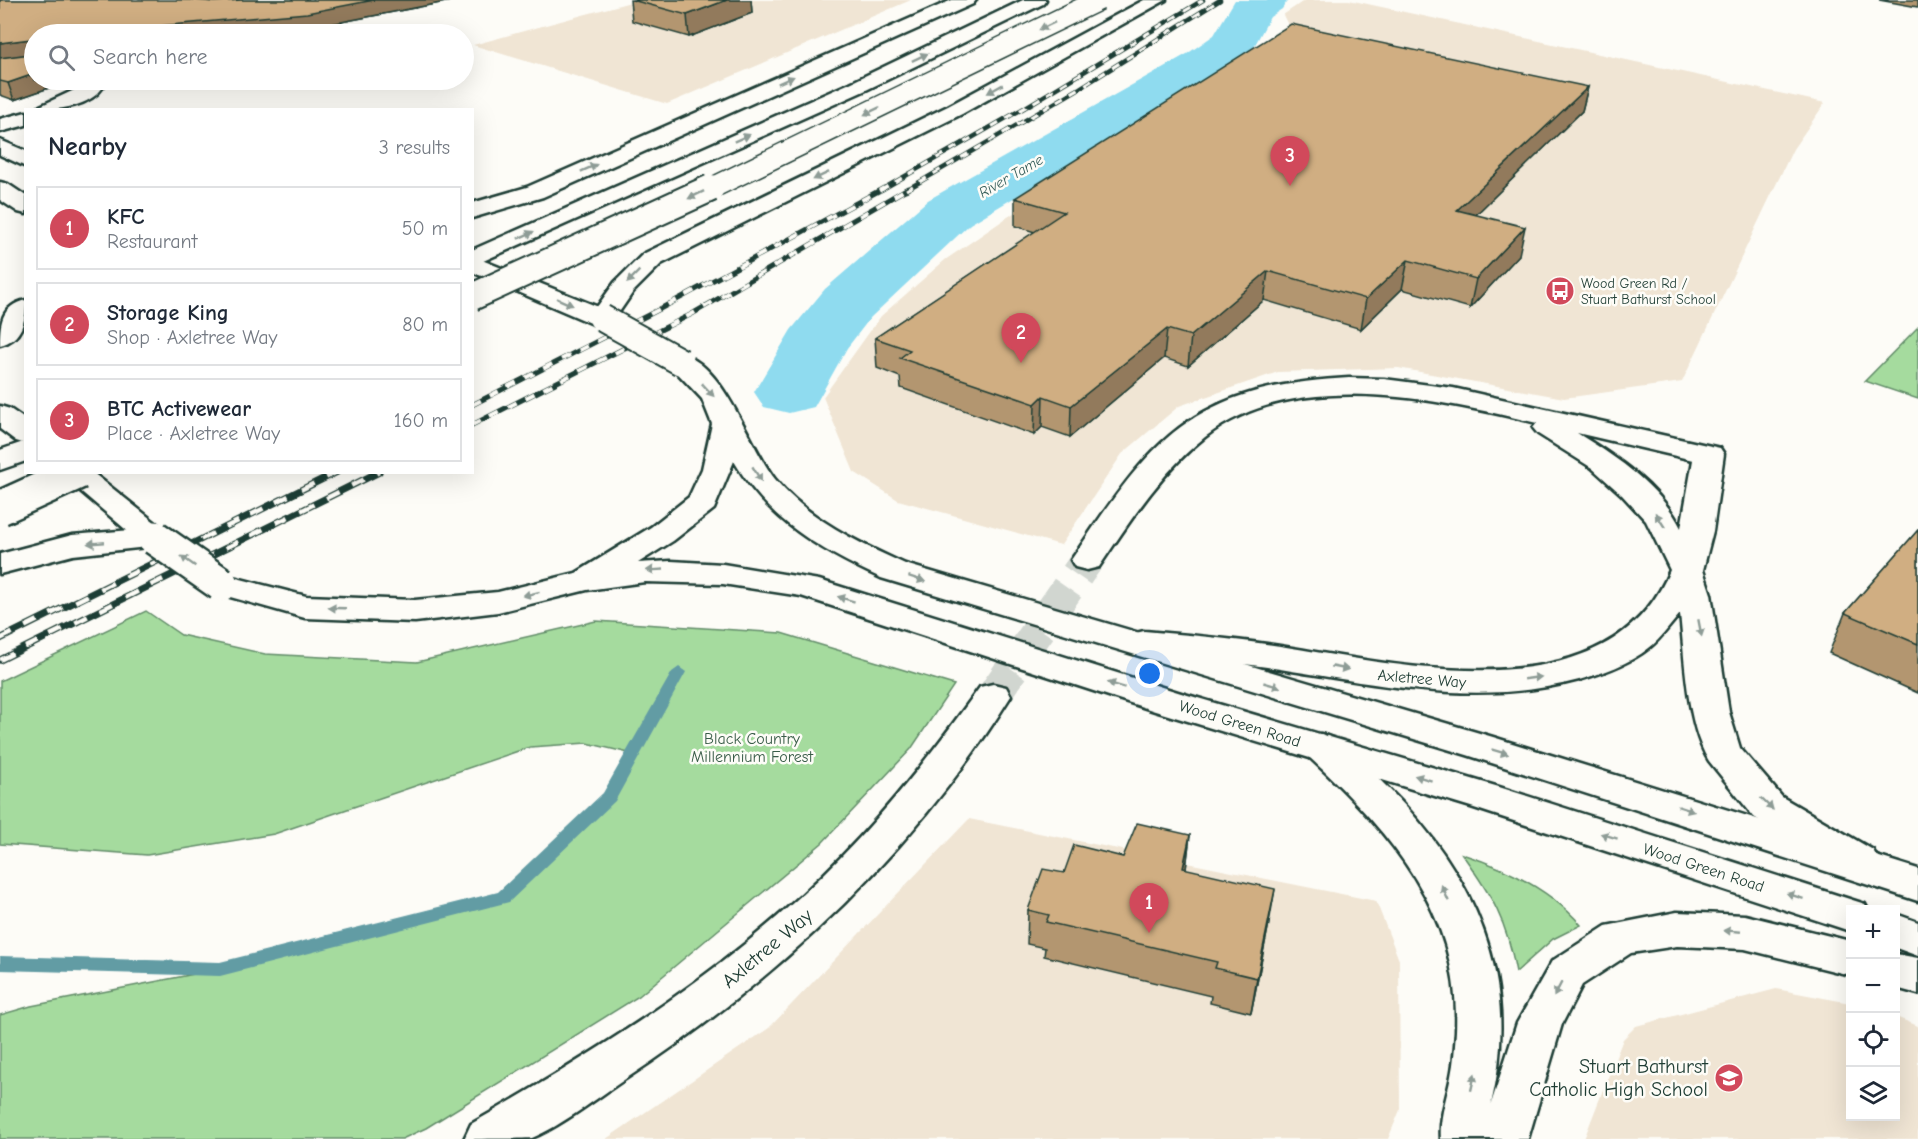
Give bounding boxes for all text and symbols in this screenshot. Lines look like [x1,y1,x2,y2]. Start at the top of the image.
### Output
one-way arrow [1038,21,1055,30]
search box [24,24,474,90]
icon: search [45,41,78,74]
text: Search here [93,44,208,70]
one-way arrow [911,53,928,62]
one-way arrow [778,76,795,85]
one-way arrow [986,84,1003,94]
one-way arrow [863,107,880,116]
text: Nearby [48,132,127,162]
one-way arrow [734,134,751,143]
text: 3 results [379,136,450,159]
pin: 3 [1270,136,1310,186]
water label: River Tame [976,150,1047,202]
one-way arrow [580,163,597,172]
one-way arrow [812,171,829,180]
one-way arrow [687,191,704,200]
text: KFC [107,204,145,230]
text: 1 [66,217,73,240]
text: 50 m [402,217,448,240]
text: Restaurant [107,230,197,253]
one-way arrow [517,230,535,239]
one-way arrow [627,270,641,284]
bus stop icon: Wood Green Rd / Stuart Bathurst School [1544,275,1576,307]
place label: Wood Green Rd / Stuart Bathurst School [1581,275,1716,308]
one-way arrow [557,297,574,306]
text: Storage King [107,300,229,326]
text: 2 [65,313,74,336]
text: 80 m [402,313,448,336]
pin: 2 [1002,314,1040,363]
text: Shop · Axletree Way [107,326,278,349]
one-way arrow [701,382,714,397]
text: BTC Activewear [107,396,251,422]
text: 3 [65,409,74,432]
text: 160 m [394,409,448,432]
text: Place · Axletree Way [107,422,280,445]
one-way arrow [751,466,762,482]
one-way arrow [1654,511,1665,528]
one-way arrow [87,538,106,547]
one-way arrow [180,555,196,567]
one-way arrow [645,565,664,574]
one-way arrow [908,574,926,584]
one-way arrow [521,589,540,599]
one-way arrow [837,594,855,603]
one-way arrow [328,603,347,612]
one-way arrow [1696,619,1705,638]
your location [1135,659,1164,688]
one-way arrow [1330,664,1349,673]
street label: Axletree Way [1377,666,1468,692]
one-way arrow [1524,673,1543,683]
one-way arrow [1107,680,1125,690]
one-way arrow [1263,681,1281,690]
street label: Wood Green Road [1177,697,1303,751]
park label: Black Country Millennium Forest [691,730,814,766]
one-way arrow [1491,748,1509,757]
one-way arrow [1414,773,1432,783]
one-way arrow [1760,797,1775,811]
one-way arrow [1677,805,1695,814]
one-way arrow [1600,831,1618,841]
street label: Wood Green Road [1641,840,1767,896]
pin: 1 [1130,884,1168,933]
one-way arrow [1441,884,1450,901]
one-way arrow [1786,891,1804,900]
street label: Axletree Way [718,904,817,993]
map controls [1846,905,1900,1121]
button: + [1846,905,1900,959]
one-way arrow [1723,926,1742,936]
button: − [1846,959,1900,1013]
one-way arrow [1553,981,1563,998]
button: locate [1846,1013,1900,1067]
place label: Stuart Bathurst Catholic High School [1529,1055,1709,1101]
school or university icon: Stuart Bathurst Catholic High School [1713,1062,1745,1094]
button: layers [1846,1067,1900,1121]
one-way arrow [1469,1072,1478,1091]

